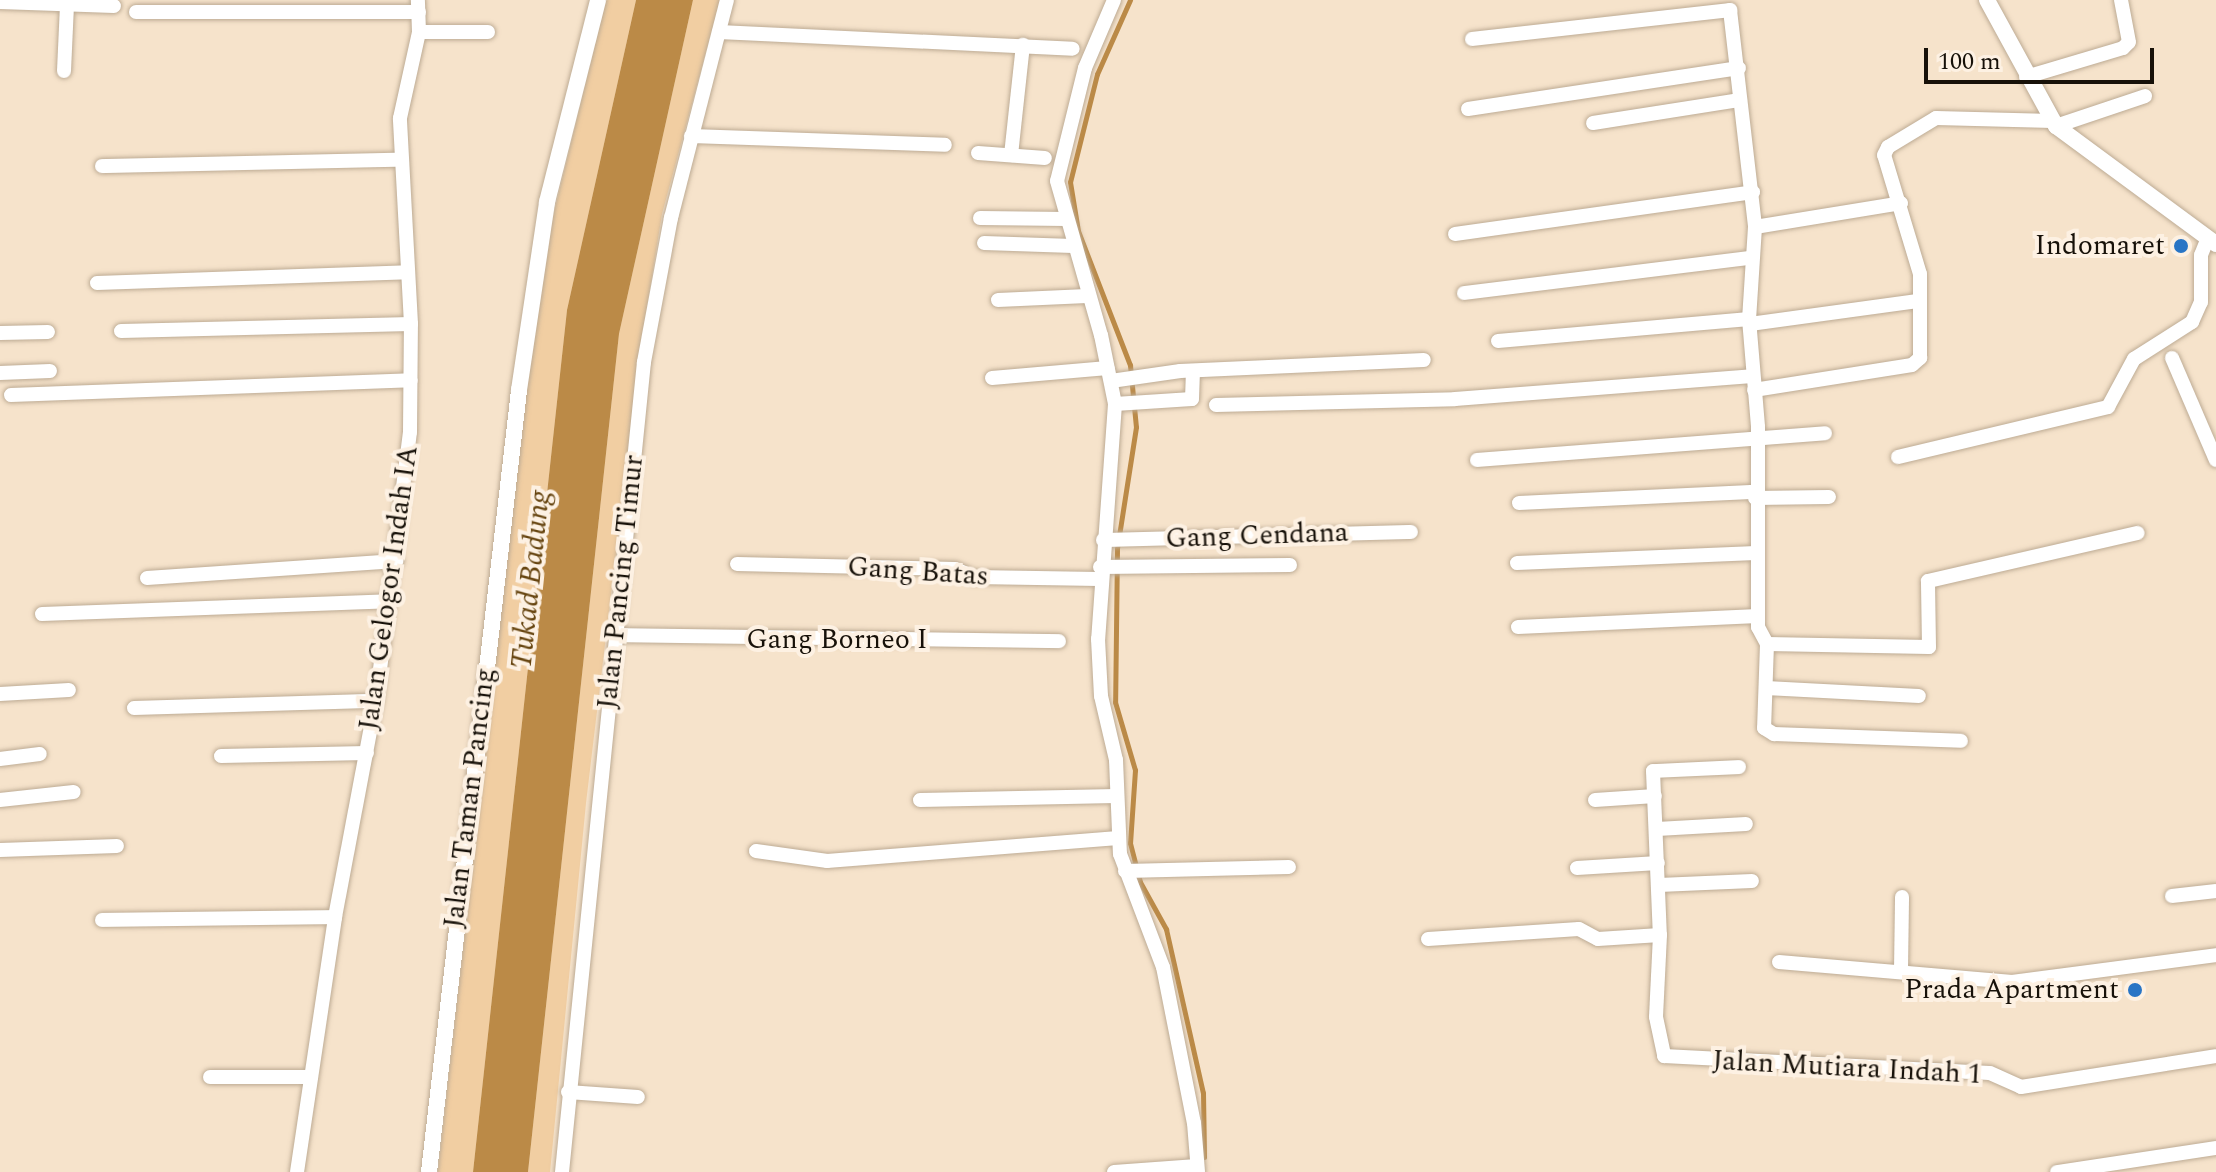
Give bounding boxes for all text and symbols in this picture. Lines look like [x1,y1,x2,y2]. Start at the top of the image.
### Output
scale bar [1928,32,2158,82]
text: 100 m [1938,44,2001,80]
place label: Indomaret [2035,229,2165,263]
marker: Indomaret [2172,237,2190,255]
street label: Jalan Gelogor Indah IA [352,443,426,733]
street label: Jalan Pancing Timur [591,453,651,711]
water label: Tukad Badung [504,489,558,671]
street label: Gang Cendana [1165,516,1349,556]
street label: Gang Batas [846,550,990,594]
street label: Gang Borneo I [746,623,928,657]
street label: Jalan Taman Pancing [437,666,503,930]
place label: Prada Apartment [1904,973,2119,1007]
marker: Prada Apartment [2126,981,2144,999]
street label: Jalan Mutiara Indah 1 [1712,1044,1982,1092]

